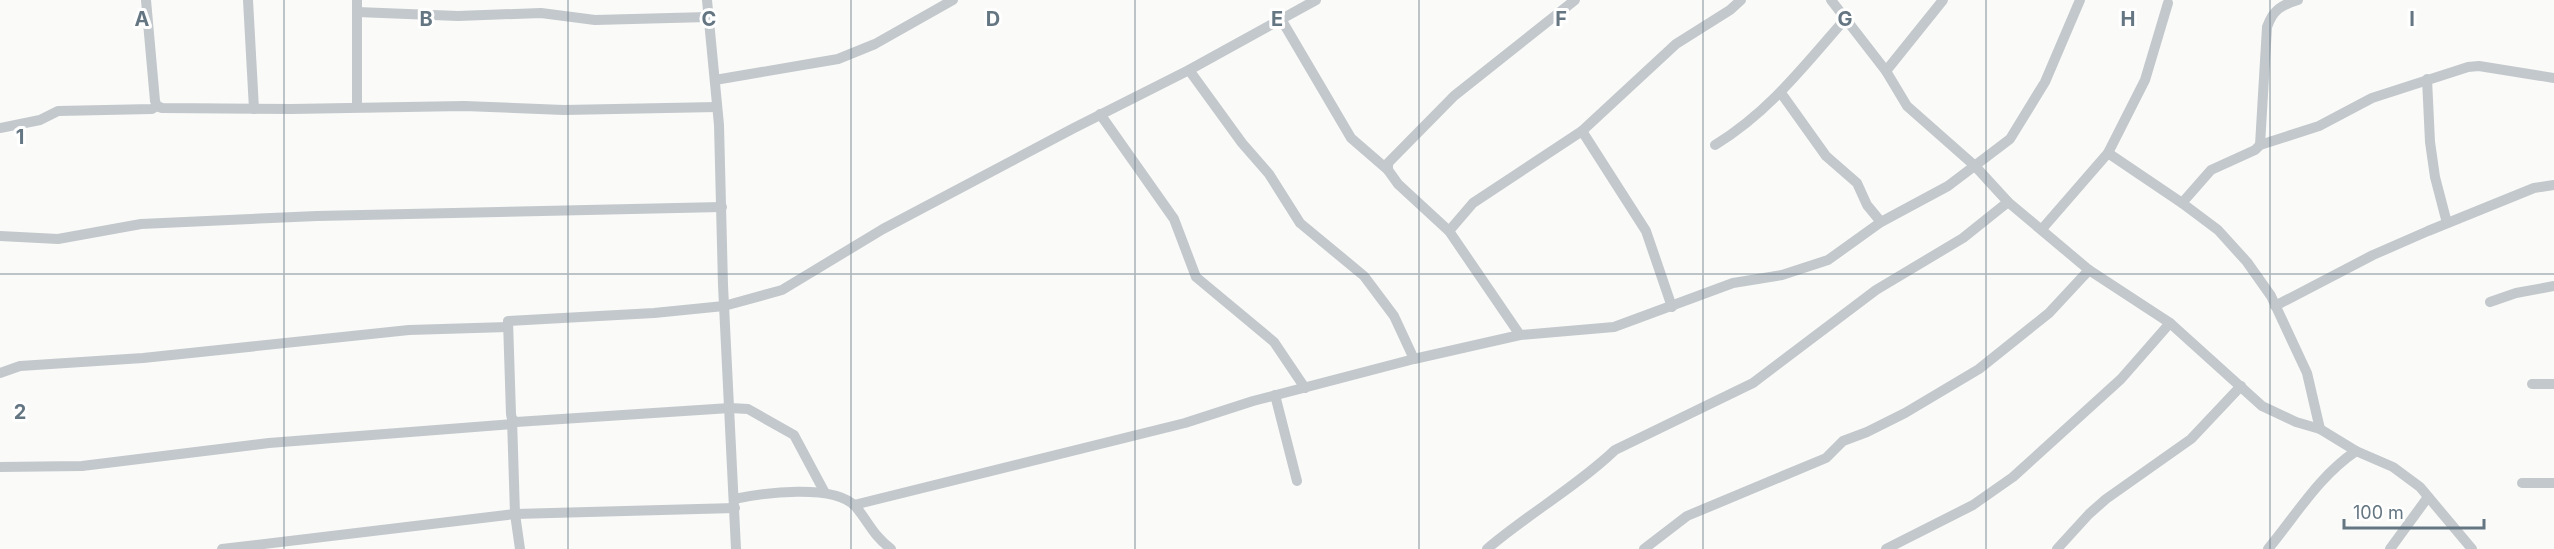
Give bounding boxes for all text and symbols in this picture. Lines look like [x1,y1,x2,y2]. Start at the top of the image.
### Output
text: A [135,7,150,31]
text: B [419,7,433,31]
text: C [702,7,716,31]
text: D [986,7,1000,31]
text: E [1271,7,1283,31]
text: F [1555,7,1567,31]
text: G [1837,7,1853,31]
text: H [2121,7,2135,31]
text: I [2409,7,2415,31]
text: 1 [16,125,24,149]
text: 2 [14,400,26,424]
scale bar [2344,492,2484,530]
text: 100 m [2353,502,2404,523]

